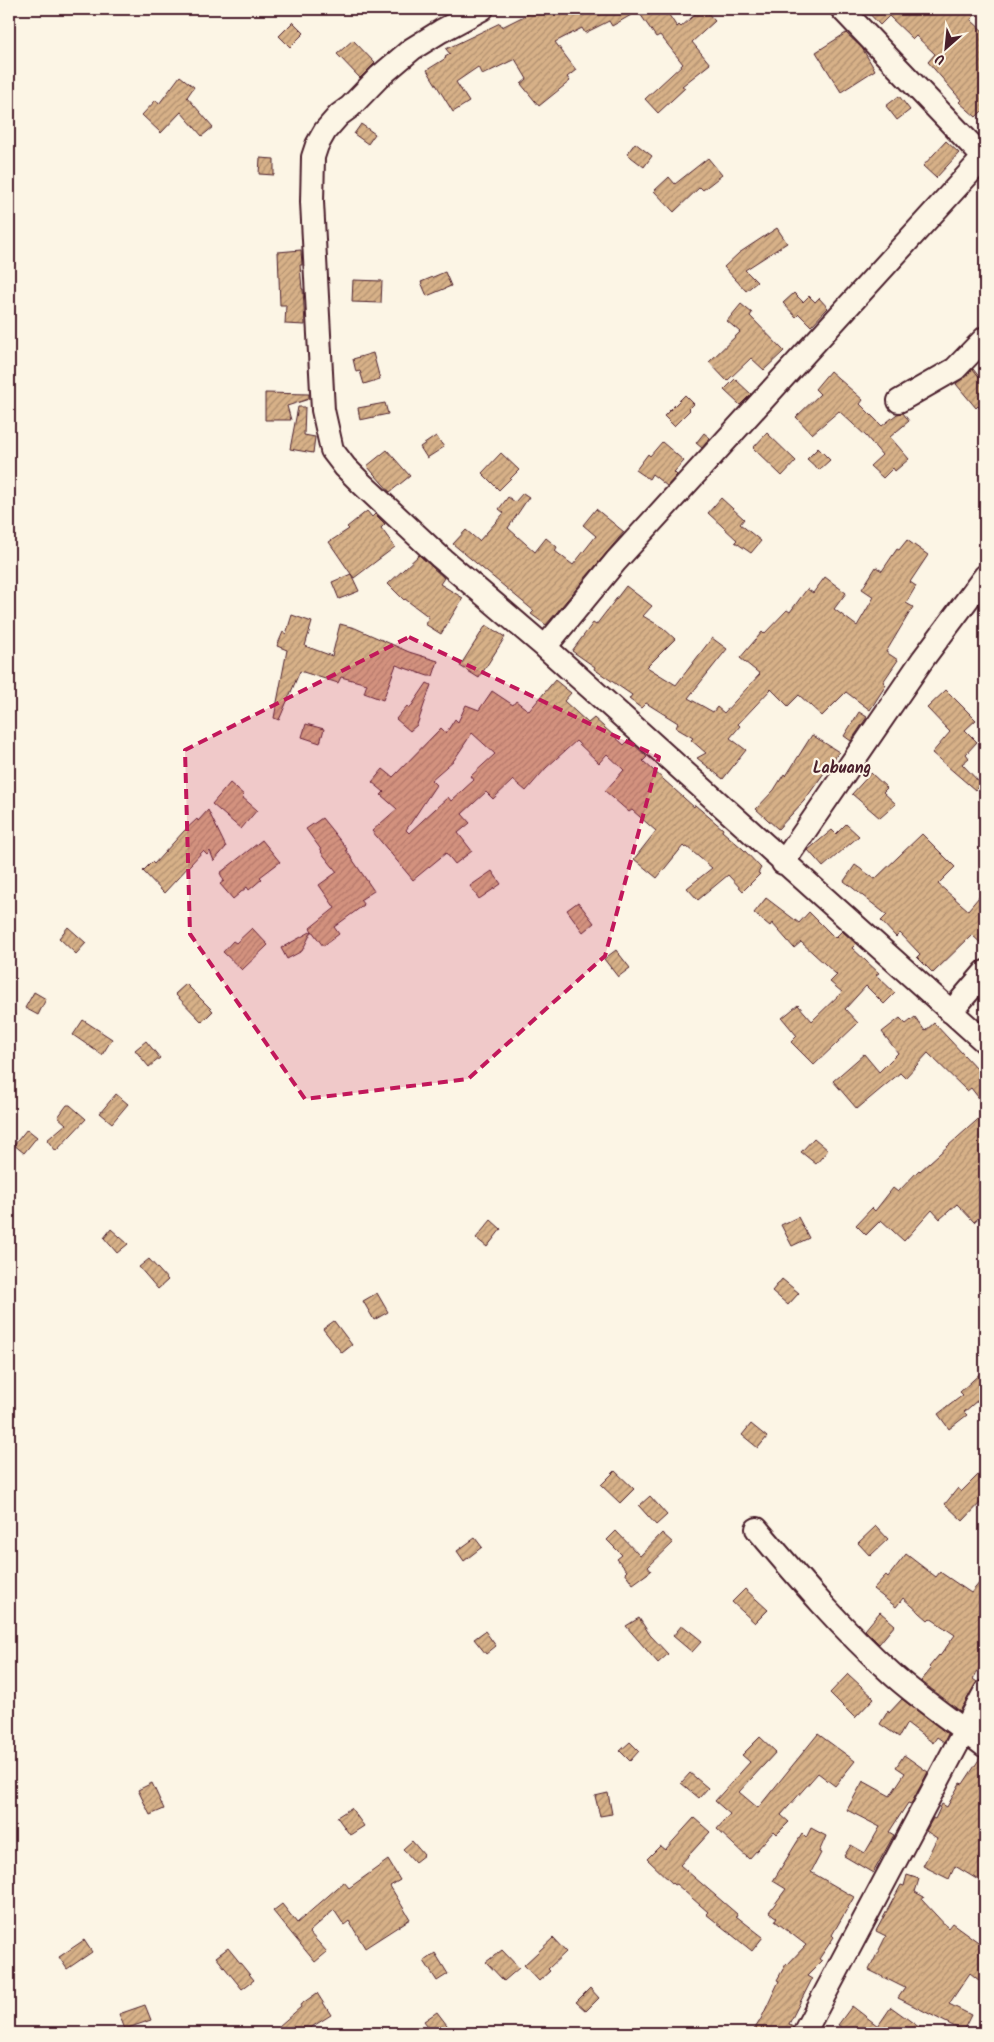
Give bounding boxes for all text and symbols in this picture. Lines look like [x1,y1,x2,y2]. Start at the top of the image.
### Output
north arrow [922,22,972,72]
text: U [931,47,949,70]
district label: Labuang [813,756,871,781]

